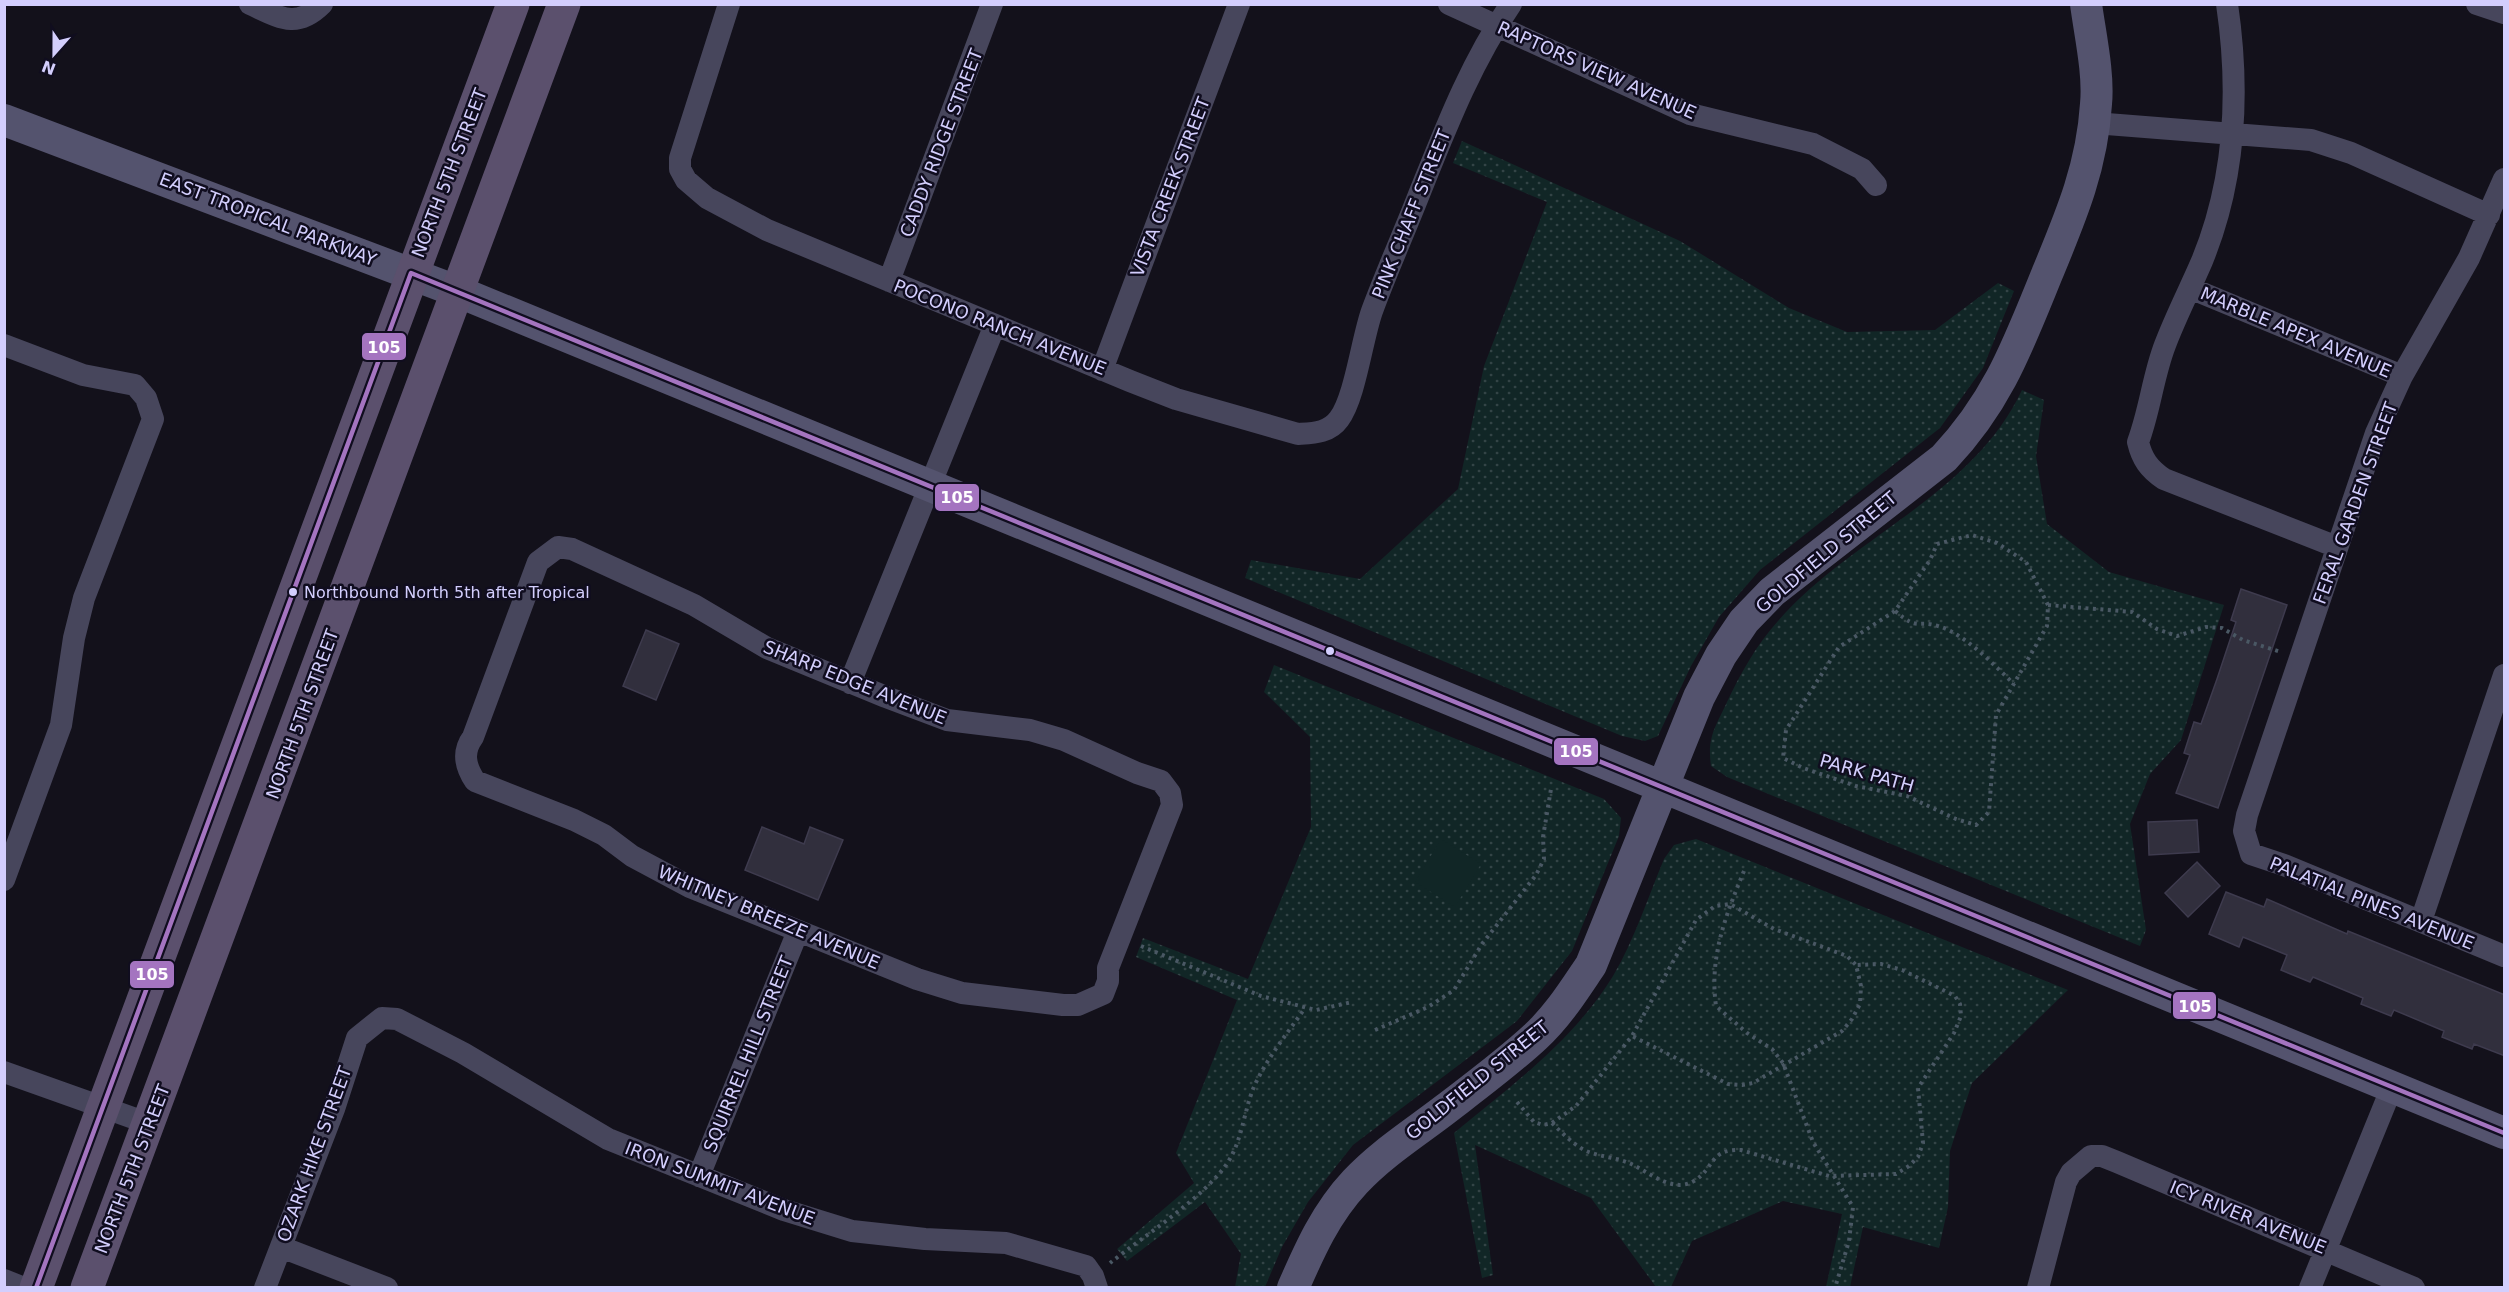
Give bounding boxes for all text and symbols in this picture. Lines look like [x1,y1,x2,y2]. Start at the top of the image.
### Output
street label: RAPTORS VIEW AVENUE [1494,17,1700,123]
north arrow [24,24,84,84]
street label: CADDY RIDGE STREET [895,45,987,240]
text: N [39,56,58,79]
street label: NORTH 5TH STREET [407,85,491,261]
street label: VISTA CREEK STREET [1126,93,1214,280]
street label: PINK CHAFF STREET [1367,125,1455,302]
street label: EAST TROPICAL PARKWAY [157,168,380,270]
street label: POCONO RANCH AVENUE [891,275,1109,379]
street label: MARBLE APEX AVENUE [2197,282,2395,382]
line badge: 105 [361,332,407,361]
text: 105 [367,338,401,357]
street label: FERAL GARDEN STREET [2309,398,2402,607]
line badge: 105 [934,483,980,512]
street label: GOLDFIELD STREET [1751,486,1901,617]
text: 105 [940,488,974,507]
place label: Northbound North 5th after Tropical [304,583,590,602]
marker: Northbound North 5th after Tropical [287,586,299,598]
street label: NORTH 5TH STREET [261,625,343,802]
street label: SHARP EDGE AVENUE [760,636,950,728]
unlabelled marker [1324,645,1336,657]
line badge: 105 [1553,737,1599,766]
text: 105 [1559,742,1593,761]
street label: PARK PATH [1817,750,1917,796]
street label: PALATIAL PINES AVENUE [2267,852,2477,954]
street label: WHITNEY BREEZE AVENUE [655,861,883,973]
street label: SQUIRREL HILL STREET [699,952,797,1155]
line badge: 105 [129,960,175,989]
text: 105 [135,965,169,984]
line badge: 105 [2172,991,2217,1020]
text: 105 [2178,997,2212,1016]
street label: GOLDFIELD STREET [1401,1015,1553,1144]
street label: OZARK HIKE STREET [272,1062,356,1245]
street label: NORTH 5TH STREET [90,1081,174,1257]
street label: IRON SUMMIT AVENUE [622,1137,818,1229]
street label: ICY RIVER AVENUE [2167,1176,2329,1258]

